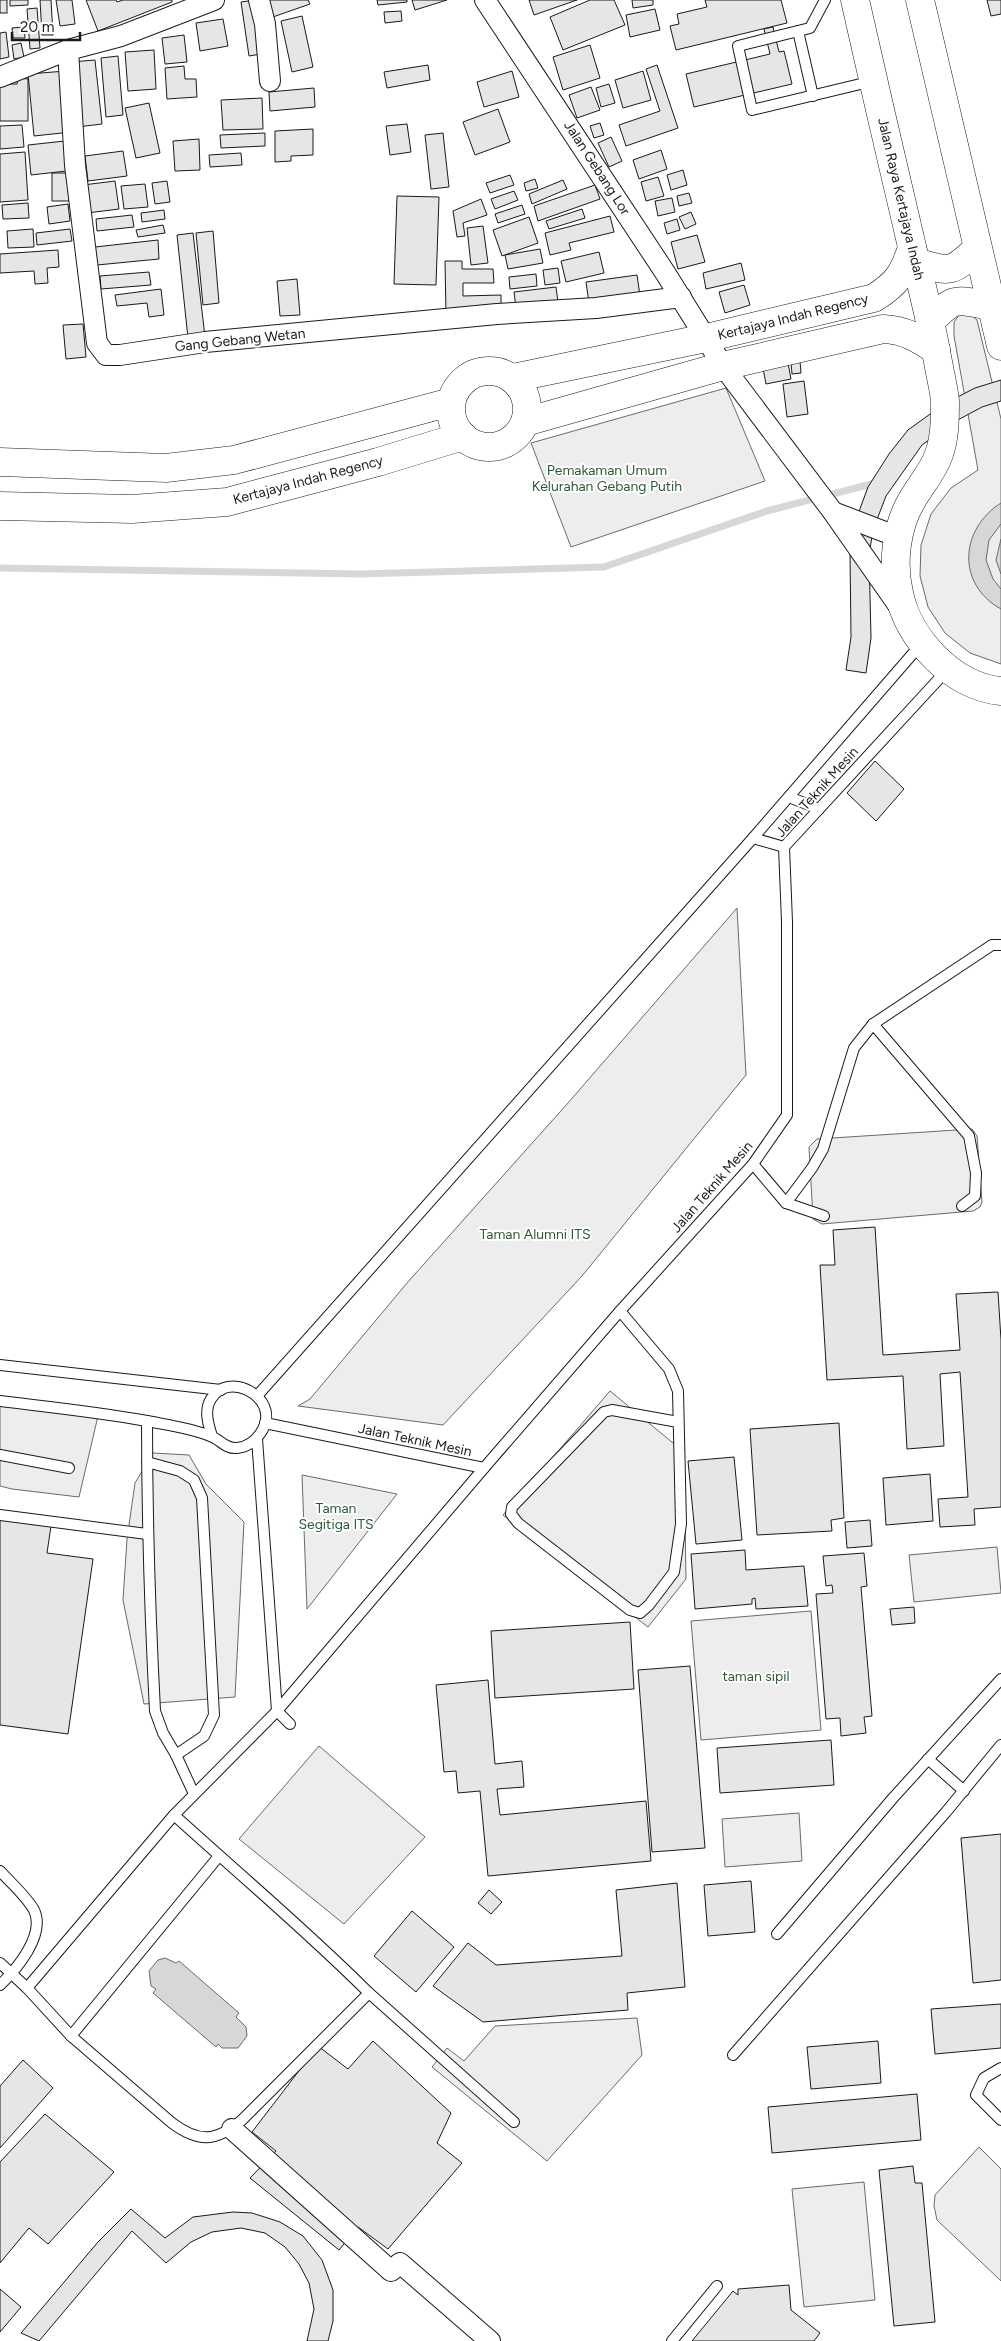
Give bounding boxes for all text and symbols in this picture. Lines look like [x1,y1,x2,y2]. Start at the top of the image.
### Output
scale bar [12,10,80,42]
text: 20 m [20,18,54,36]
street label: Jalan Raya Kertajaya Indah [874,116,928,282]
street label: Jalan Gebang Lor [560,118,634,219]
street label: Kertajaya Indah Regency [716,290,871,344]
street label: Gang Gebang Wetan [174,325,306,355]
street label: Kertajaya Indah Regency [231,452,386,508]
park label: Pemakaman Umum Kelurahan Gebang Putih [532,462,682,495]
street label: Jalan Teknik Mesin [772,743,862,841]
street label: Jalan Teknik Mesin [668,1138,756,1236]
park label: Taman Alumni ITS [479,1226,591,1243]
street label: Jalan Teknik Mesin [357,1420,473,1460]
park label: Taman Segitiga ITS [298,1500,374,1533]
park label: taman sipil [722,1668,790,1685]

